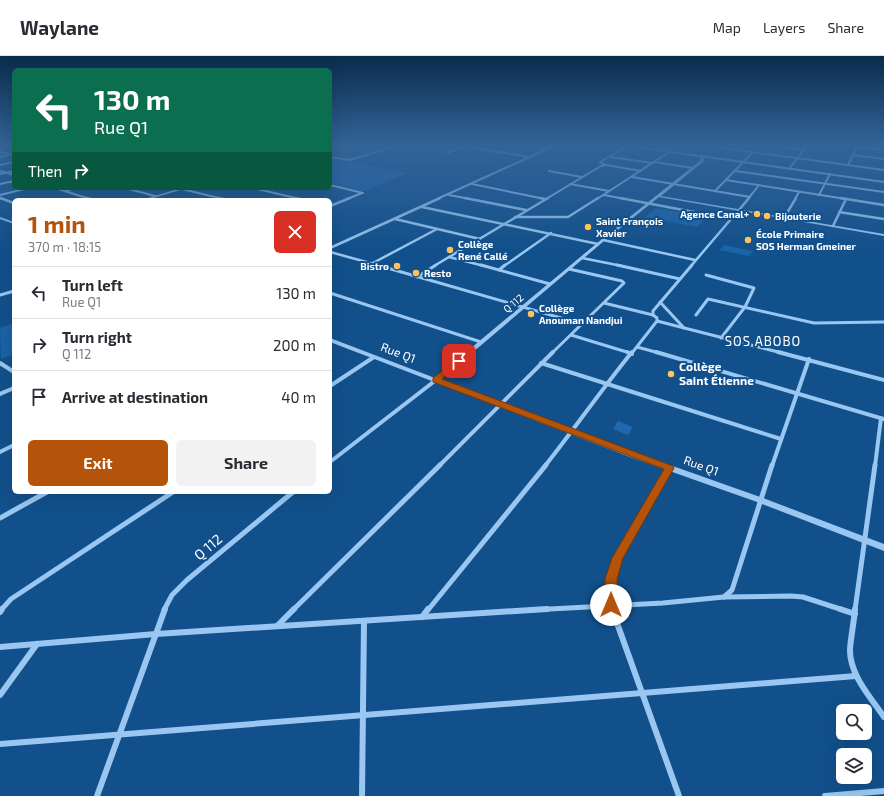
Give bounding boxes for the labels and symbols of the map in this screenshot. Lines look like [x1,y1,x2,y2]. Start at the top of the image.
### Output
place label: Agence Canal+ [680,208,749,220]
marker: Agence Canal+ [752,209,762,219]
place label: Bijouterie [775,210,822,222]
marker: Bijouterie [762,211,772,221]
place label: Saint François Xavier [596,215,663,239]
marker: Saint François Xavier [583,222,593,232]
place label: École Primaire SOS Herman Gmeiner [756,228,857,252]
marker: École Primaire SOS Herman Gmeiner [743,235,753,245]
place label: Collège René Callé [458,238,508,262]
marker: Collège René Callé [445,245,455,255]
place label: Bistro [360,260,389,272]
marker: Bistro [392,261,402,271]
place label: Resto [424,267,451,279]
marker: Resto [411,268,421,278]
street label: Q 112 [501,291,526,315]
place label: Collège Anouman Nandjui [539,302,623,326]
marker: Collège Anouman Nandjui [526,309,536,319]
district label: SOS ABOBO [725,333,801,349]
street label: Rue Q1 [379,339,418,366]
pin [442,344,476,378]
place label: Collège Saint Étienne [679,359,754,387]
marker: Collège Saint Étienne [666,369,676,379]
street label: Rue Q1 [682,452,721,479]
street label: Q 112 [190,530,225,563]
position arrow [590,584,632,626]

